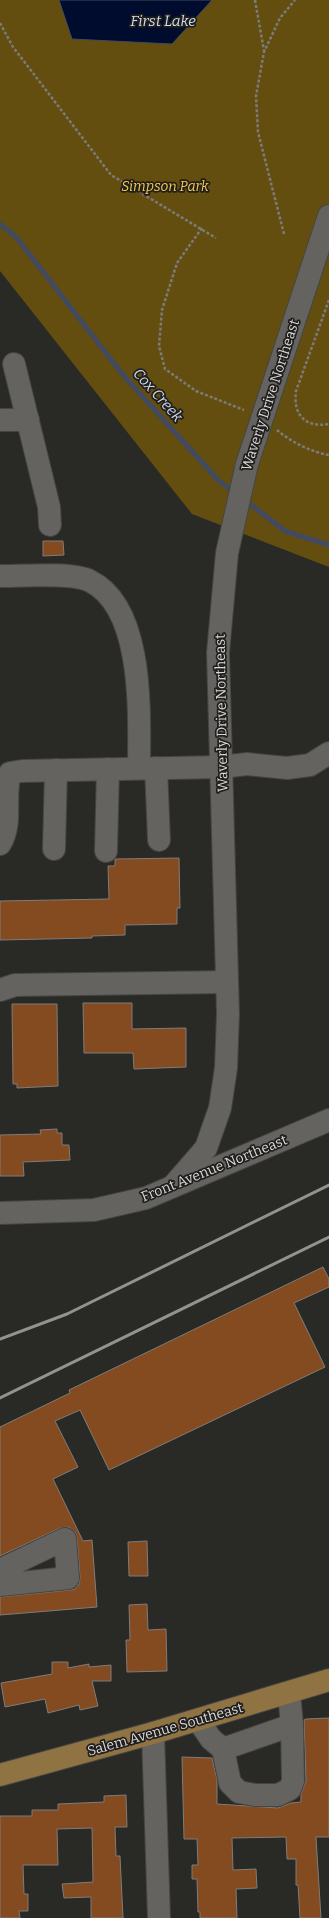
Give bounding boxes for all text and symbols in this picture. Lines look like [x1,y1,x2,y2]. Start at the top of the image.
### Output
water label: First Lake [130,12,196,30]
park label: Simpson Park [121,178,209,195]
street label: Waverly Drive Northeast [238,317,303,473]
water label: Cox Creek [129,365,187,426]
street label: Waverly Drive Northeast [212,634,231,792]
street label: Front Avenue Northeast [139,1131,290,1206]
street label: Salem Avenue Southeast [85,1699,245,1760]

